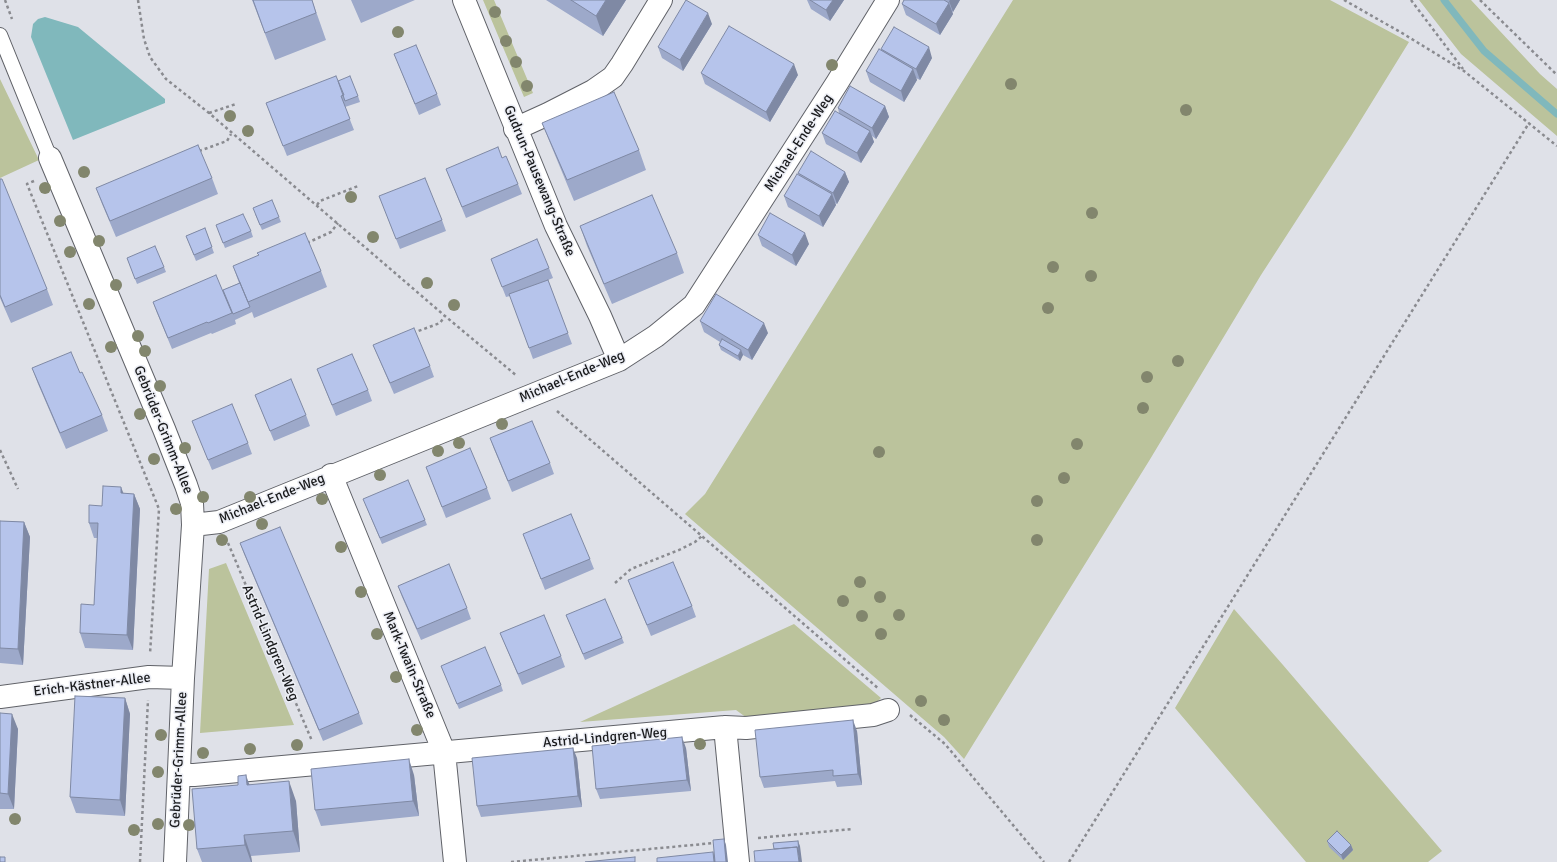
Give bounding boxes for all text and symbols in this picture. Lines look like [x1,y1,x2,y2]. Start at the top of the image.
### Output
street label: Michael-Ende-Weg [761,91,837,195]
street label: Gudrun-Pausewang-Straße [500,103,578,259]
street label: Michael-Ende-Weg [517,347,627,407]
street label: Gebrüder-Grimm-Allee [130,364,196,496]
street label: Michael-Ende-Weg [217,470,327,528]
street label: Astrid-Lindgren-Weg [238,582,302,704]
street label: Mark-Twain-Straße [379,609,439,721]
street label: Erich-Kästner-Allee [33,669,151,701]
street label: Gebrüder-Grimm-Allee [167,691,191,829]
street label: Astrid-Lindgren-Weg [542,724,668,752]

